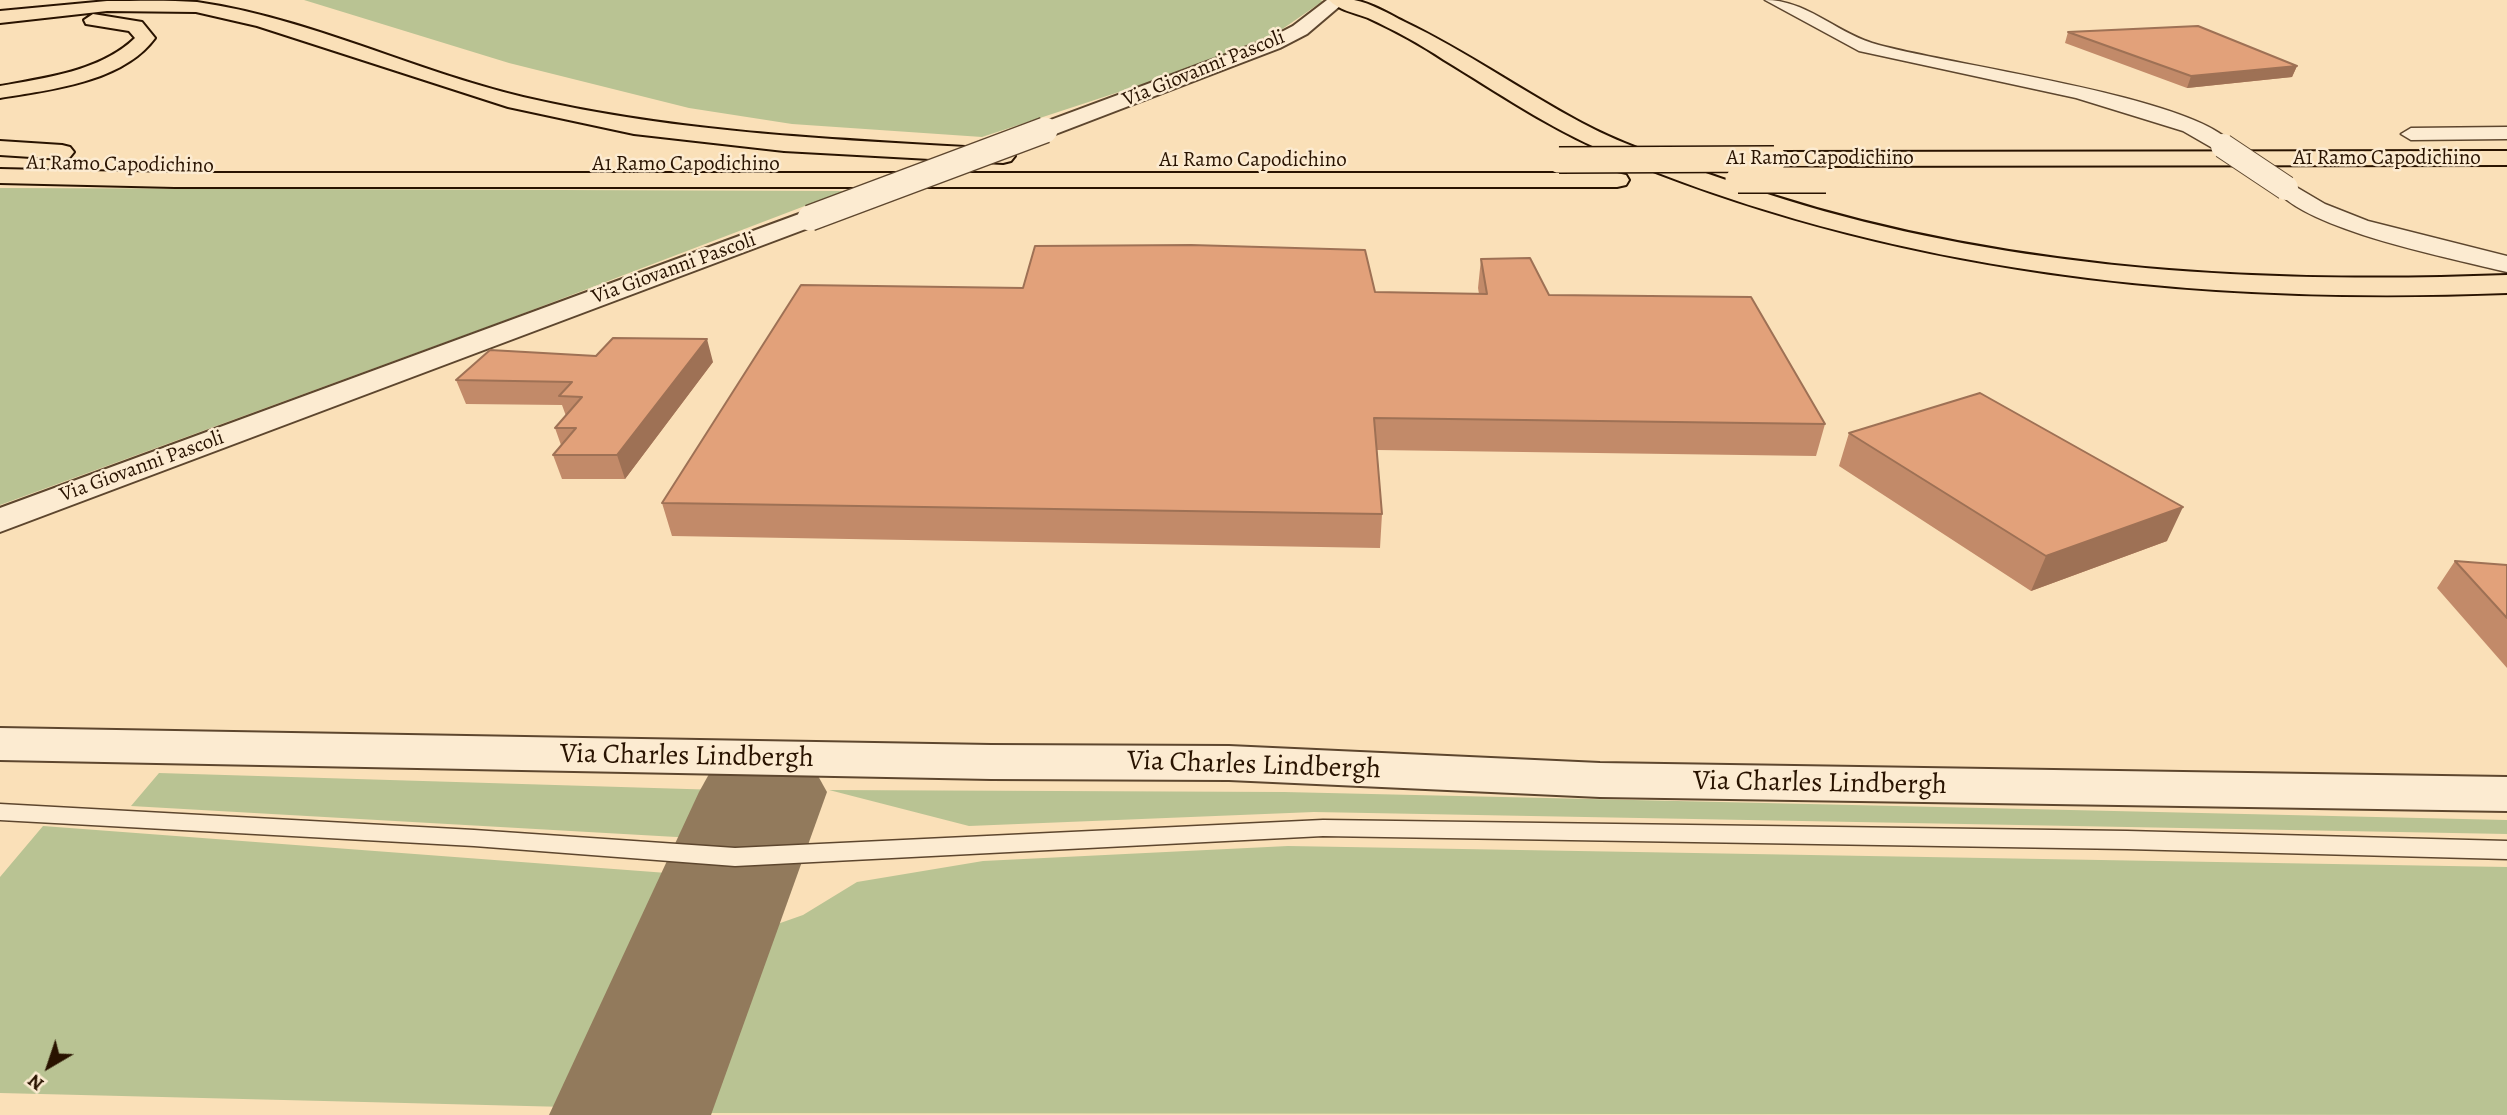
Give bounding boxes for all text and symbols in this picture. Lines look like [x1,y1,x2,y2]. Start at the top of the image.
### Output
street label: Via Giovanni Pascoli [1119,25,1289,113]
street label: A1 Ramo Capodichino [1726,146,1914,172]
street label: A1 Ramo Capodichino [2293,146,2481,172]
street label: A1 Ramo Capodichino [1159,148,1347,174]
street label: A1 Ramo Capodichino [26,151,214,179]
street label: A1 Ramo Capodichino [592,152,780,178]
street label: Via Giovanni Pascoli [588,228,760,310]
street label: Via Giovanni Pascoli [56,426,228,508]
street label: Via Charles Lindbergh [560,738,814,776]
street label: Via Charles Lindbergh [1127,745,1381,787]
street label: Via Charles Lindbergh [1693,765,1947,803]
north arrow [14,1031,84,1101]
text: N [22,1068,49,1097]

